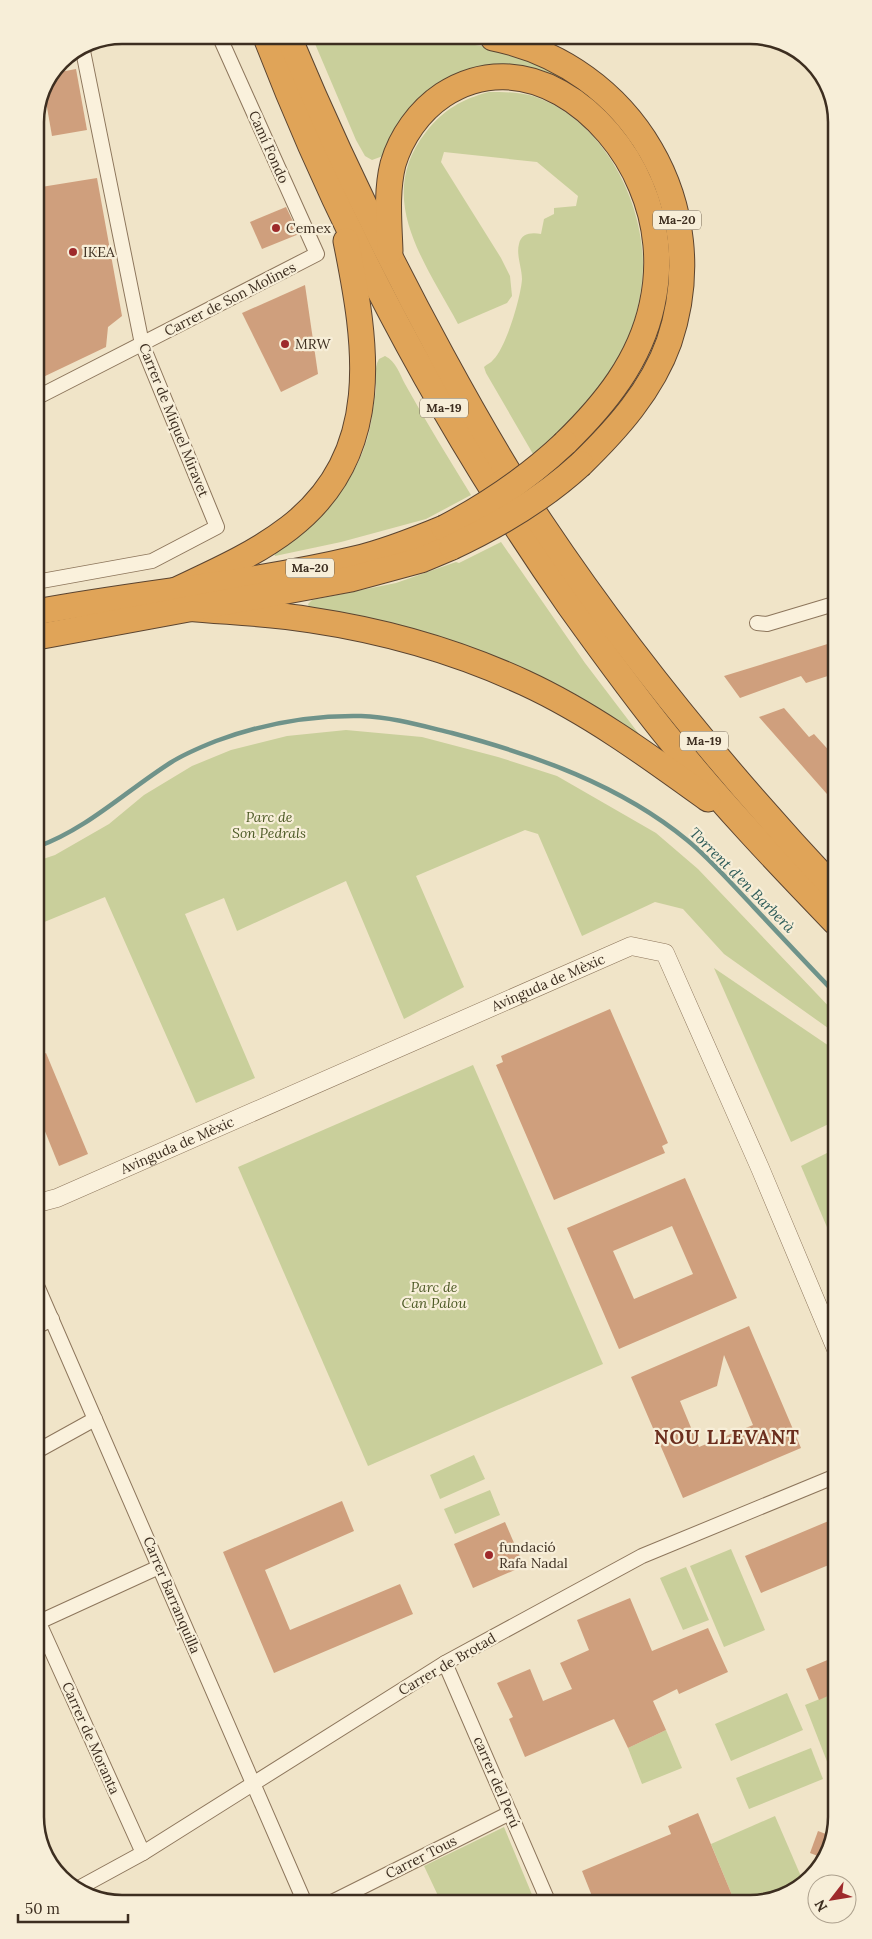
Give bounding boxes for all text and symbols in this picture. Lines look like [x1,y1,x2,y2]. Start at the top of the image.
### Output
street label: Camí Fondo [245,108,293,186]
road number: Ma-20 [653,210,701,230]
place label: Cemex [286,219,331,237]
marker: Cemex [270,222,282,234]
place label: IKEA [83,243,115,261]
marker: IKEA [67,246,79,258]
street label: Carrer de Son Molines [161,258,299,340]
place label: MRW [295,335,331,353]
marker: MRW [279,338,291,350]
street label: Carrer de Miquel Miravet [135,341,213,500]
road number: Ma-19 [420,398,468,418]
road number: Ma-20 [286,558,334,578]
road number: Ma-19 [680,731,728,750]
park label: Parc de Son Pedrals [232,808,306,842]
water label: Torrent d'en Barberà [686,823,800,937]
street label: Avinguda de Mèxic [488,950,608,1016]
street label: Avinguda de Mèxic [117,1112,237,1178]
park label: Parc de Can Palou [402,1278,467,1312]
district label: NOU LLEVANT [654,1425,800,1449]
street label: Carrer Barranquilla [139,1534,205,1656]
place label: fundació Rafa Nadal [499,1538,568,1572]
marker: fundació Rafa Nadal [483,1549,495,1561]
street label: Carrer de Brotad [395,1629,499,1699]
street label: Carrer de Moranta [58,1679,124,1797]
street label: carrer del Perú [470,1733,524,1831]
street label: Carrer Tous [382,1831,460,1883]
north arrow [807,1874,857,1924]
scale bar [18,1892,128,1924]
text: N [810,1896,831,1915]
text: 50 m [25,1899,60,1918]

